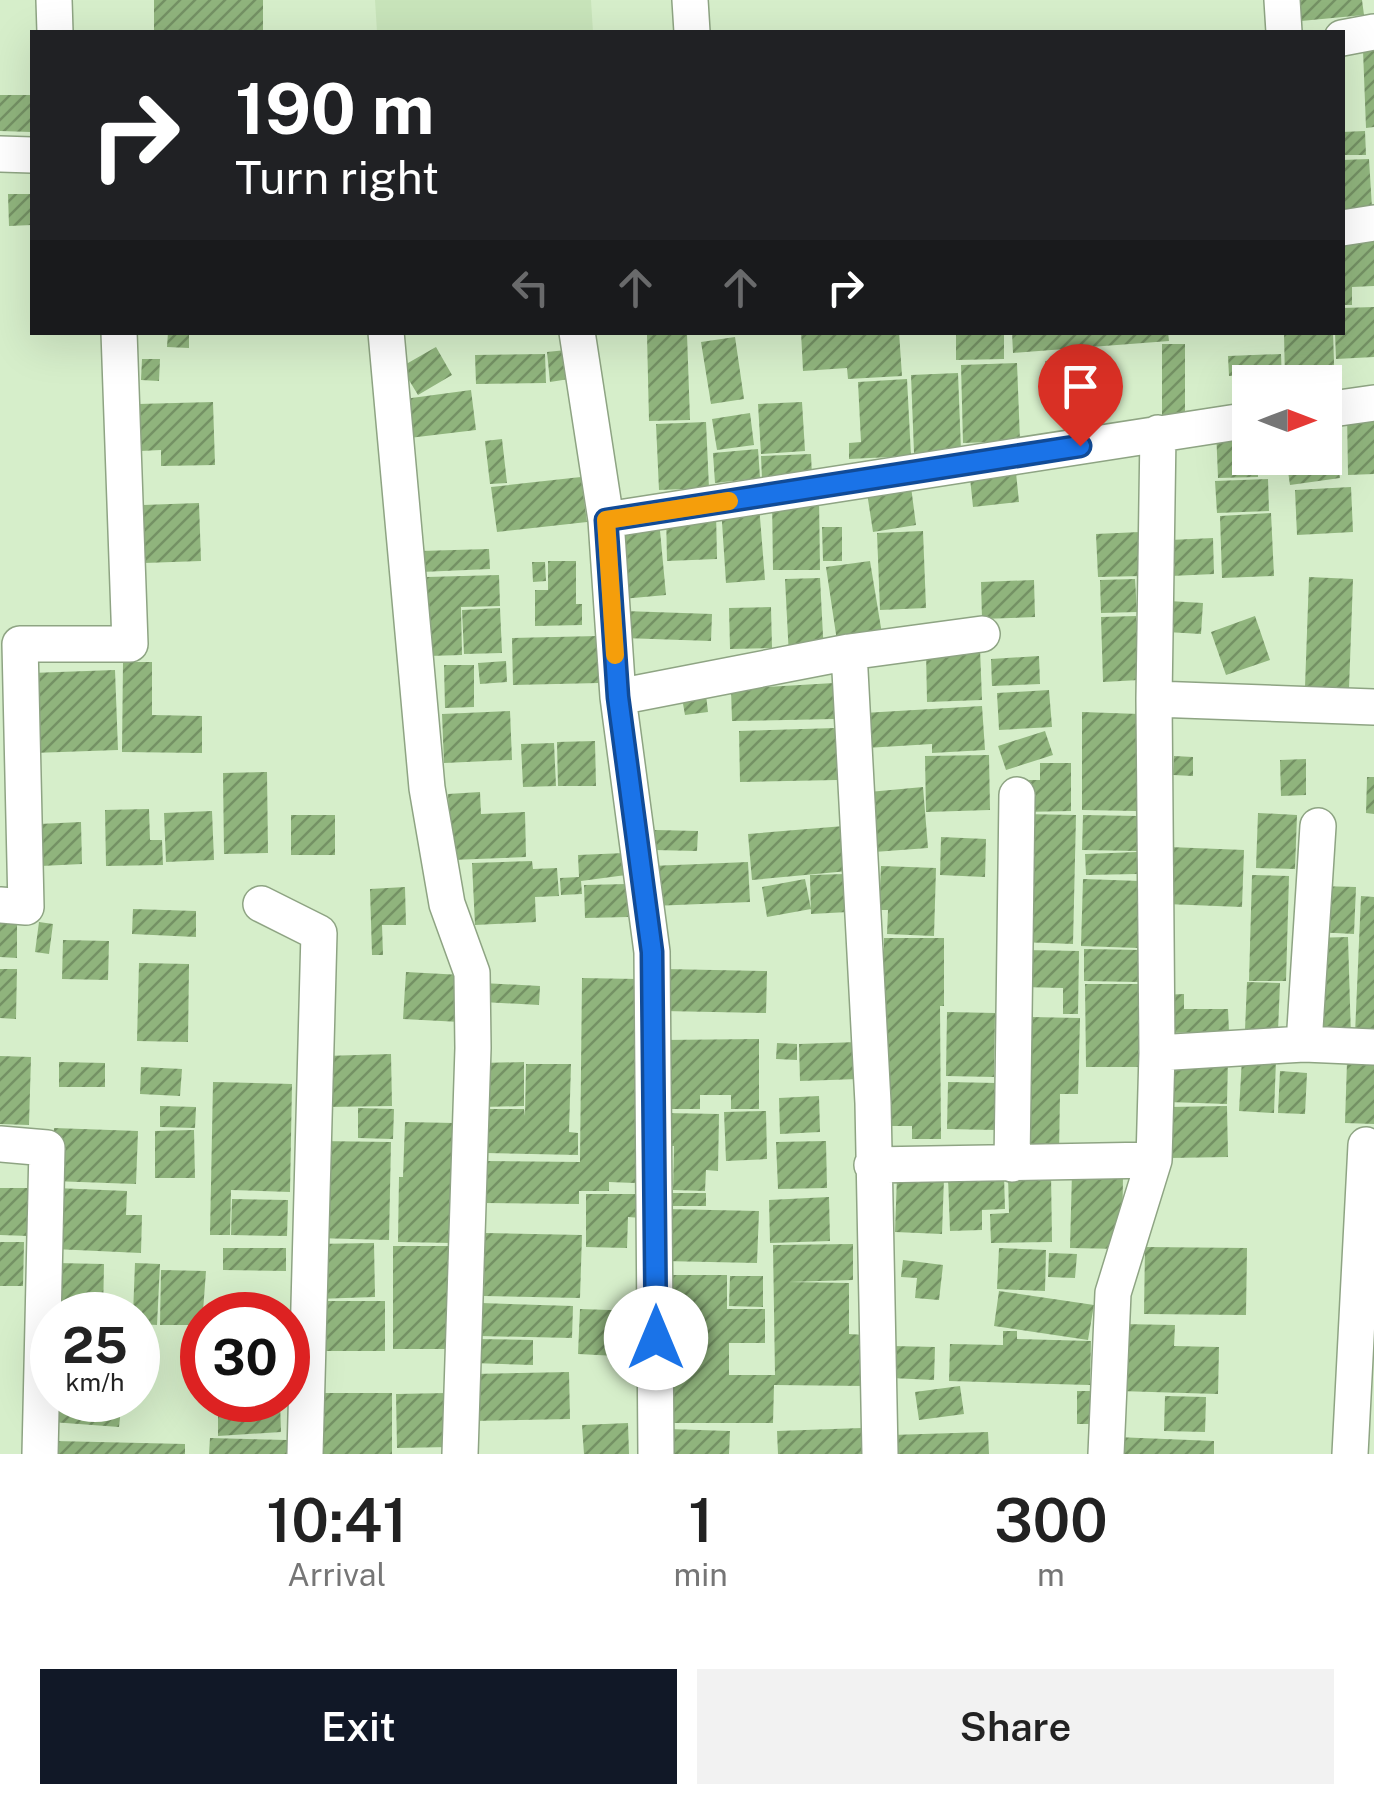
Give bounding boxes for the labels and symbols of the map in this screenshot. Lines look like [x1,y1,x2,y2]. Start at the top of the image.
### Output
pin [1038,344,1123,447]
north arrow [1232,365,1342,475]
position arrow [604,1286,708,1390]
speed limit sign: 30 [180,1292,310,1422]

